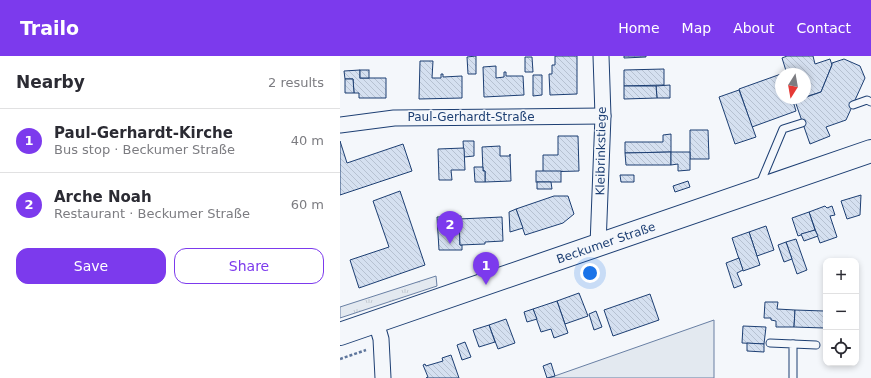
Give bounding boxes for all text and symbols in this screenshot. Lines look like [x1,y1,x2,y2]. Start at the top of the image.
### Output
text: Trailo [20,17,79,39]
text: Home [618,20,660,36]
text: Map [682,20,711,36]
text: About [733,20,775,36]
text: Contact [797,20,851,36]
north arrow [775,68,811,104]
text: Nearby [16,72,85,92]
text: 2 results [268,75,324,90]
street label: Kleibrinkstiege [593,106,609,196]
street label: Paul-Gerhardt-Straße [407,110,535,124]
text: Paul-Gerhardt-Kirche [54,124,233,142]
text: 1 [24,133,34,148]
text: 40 m [291,133,324,148]
text: Bus stop · Beckumer Straße [54,142,235,157]
text: Arche Noah [54,188,152,206]
text: 2 [24,197,34,212]
text: 60 m [291,197,324,212]
text: Restaurant · Beckumer Straße [54,206,250,221]
pin: 2 [437,211,463,244]
street label: Beckumer Straße [555,219,657,267]
button: Save [16,248,166,284]
button: Share [174,248,324,284]
pin: 1 [473,252,499,285]
map controls [823,258,859,366]
button: + [823,258,859,294]
your location [580,263,600,283]
button: − [823,294,859,330]
button: locate [823,330,859,366]

